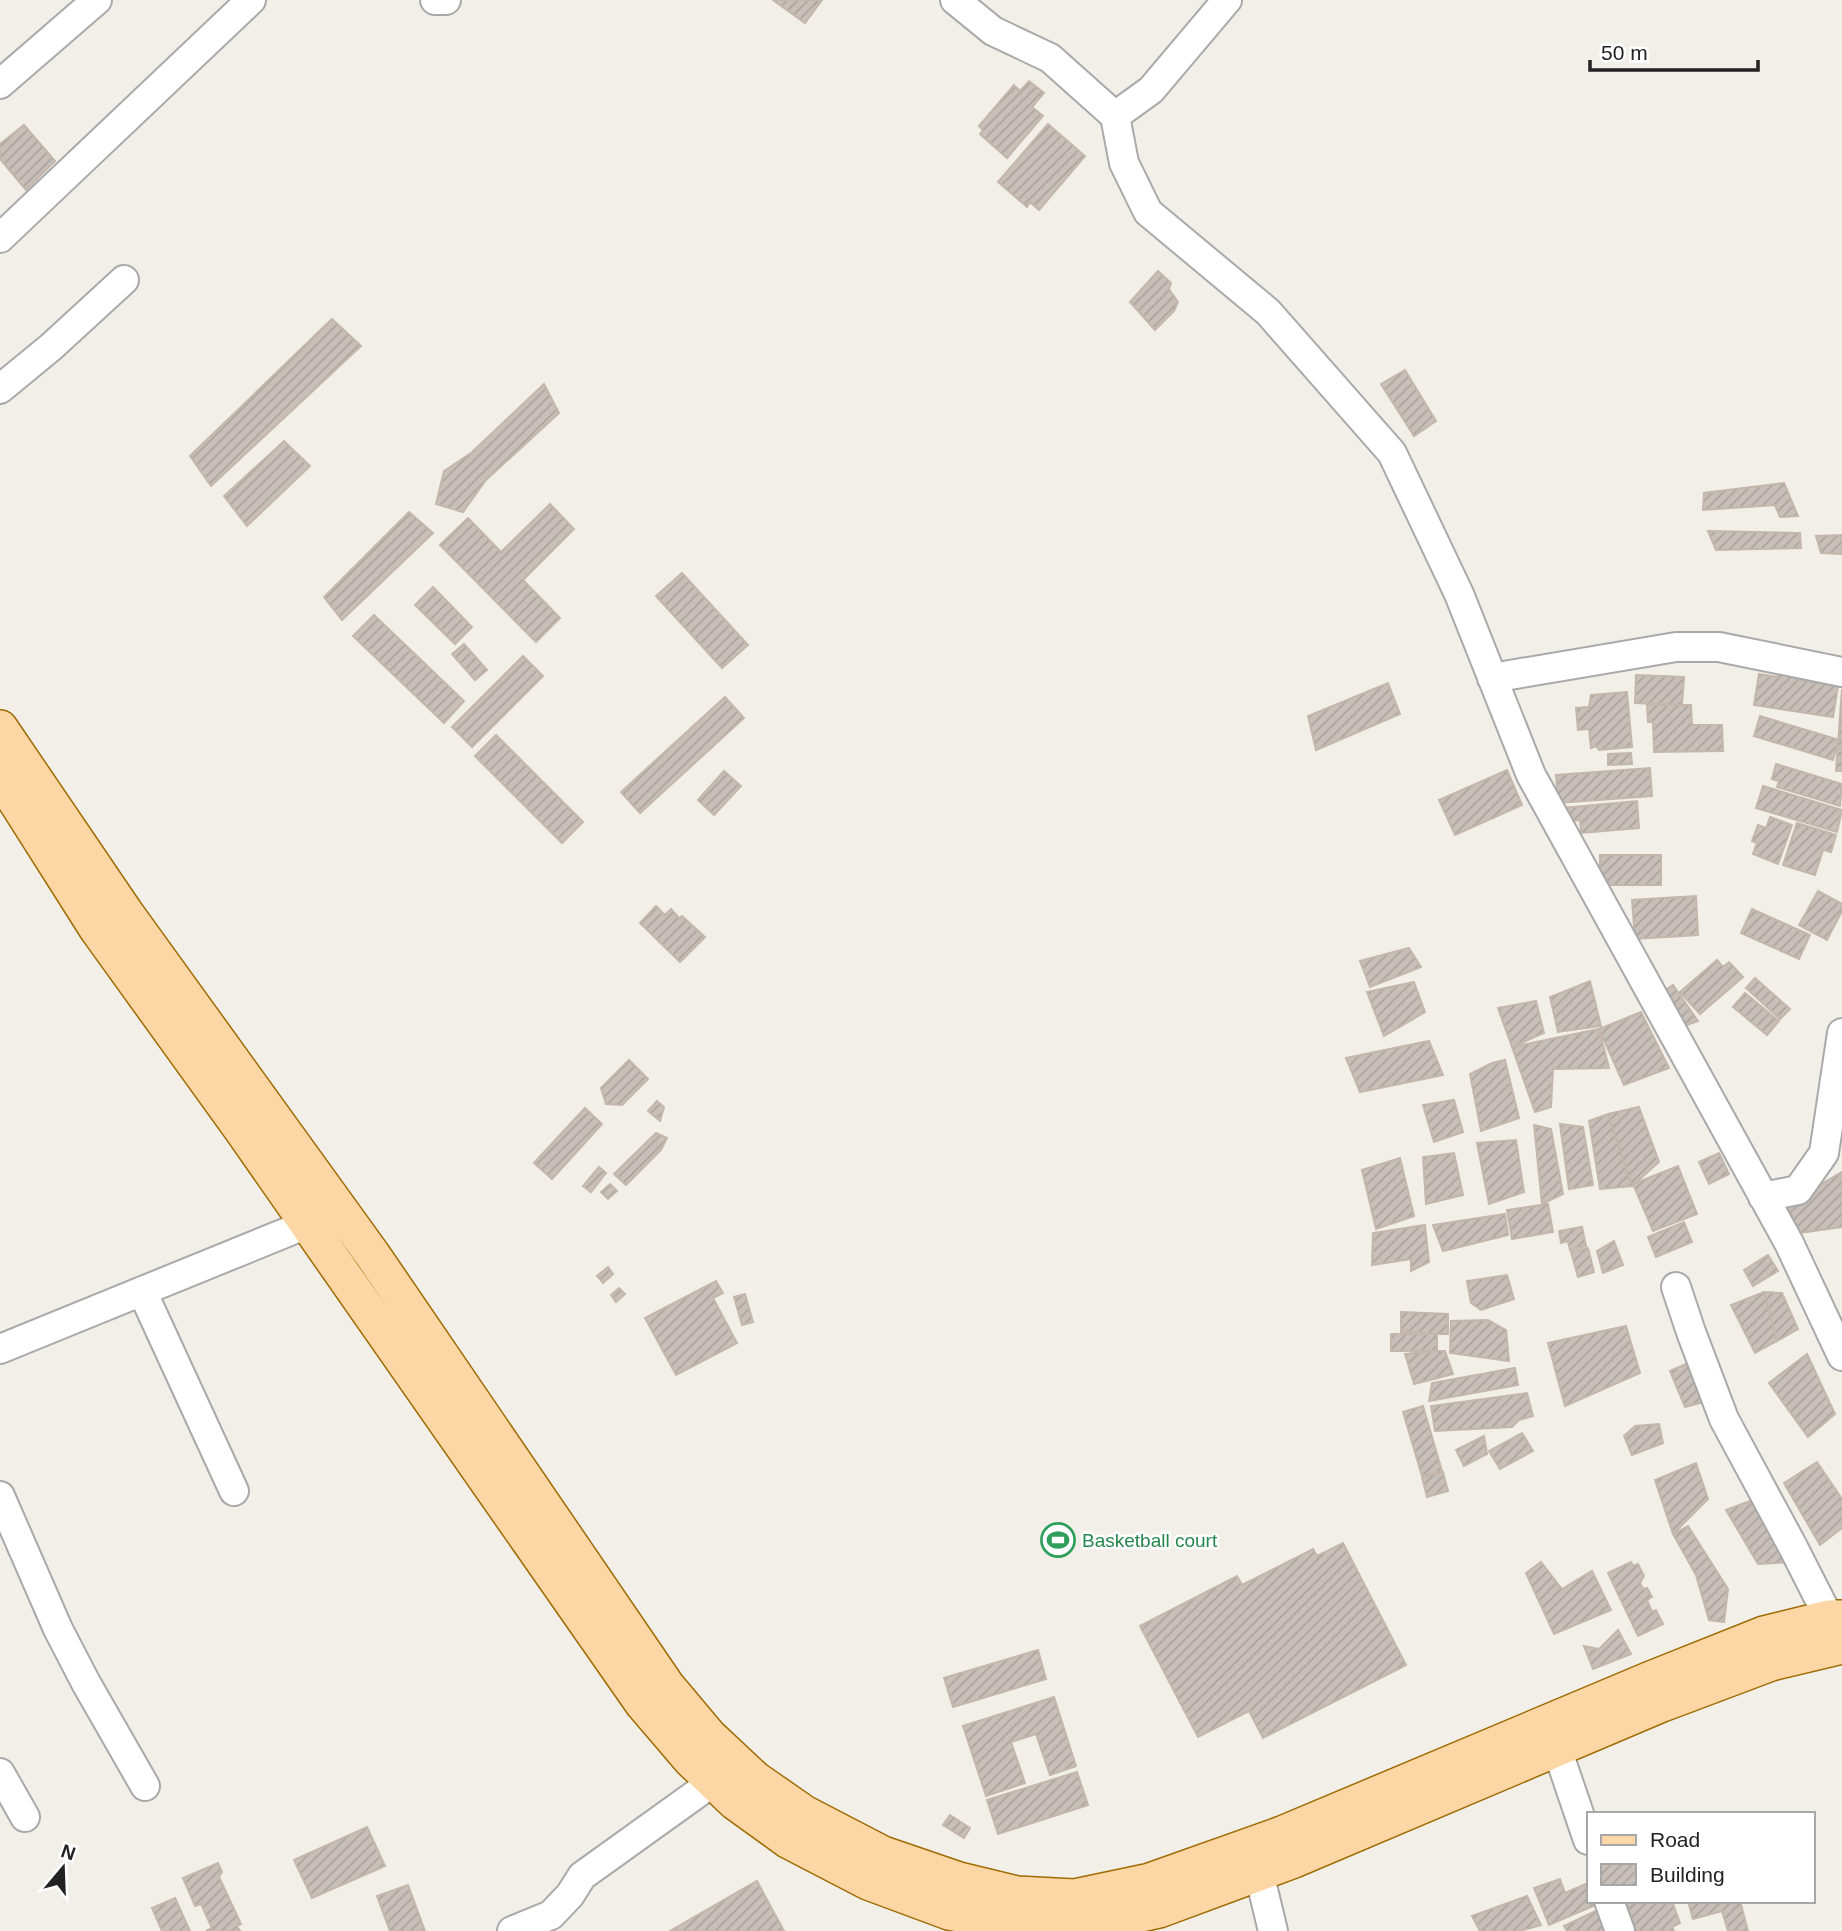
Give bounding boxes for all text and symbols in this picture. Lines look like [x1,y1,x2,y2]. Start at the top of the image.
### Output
scale bar [1590,28,1758,72]
text: 50 m [1601,41,1648,64]
sports icon: Basketball court [1039,1521,1077,1559]
place label: Basketball court [1082,1530,1218,1551]
legend [1587,1812,1814,1903]
text: Road [1650,1828,1700,1851]
north arrow [28,1833,98,1903]
text: N [58,1840,78,1865]
text: Building [1650,1863,1725,1886]

